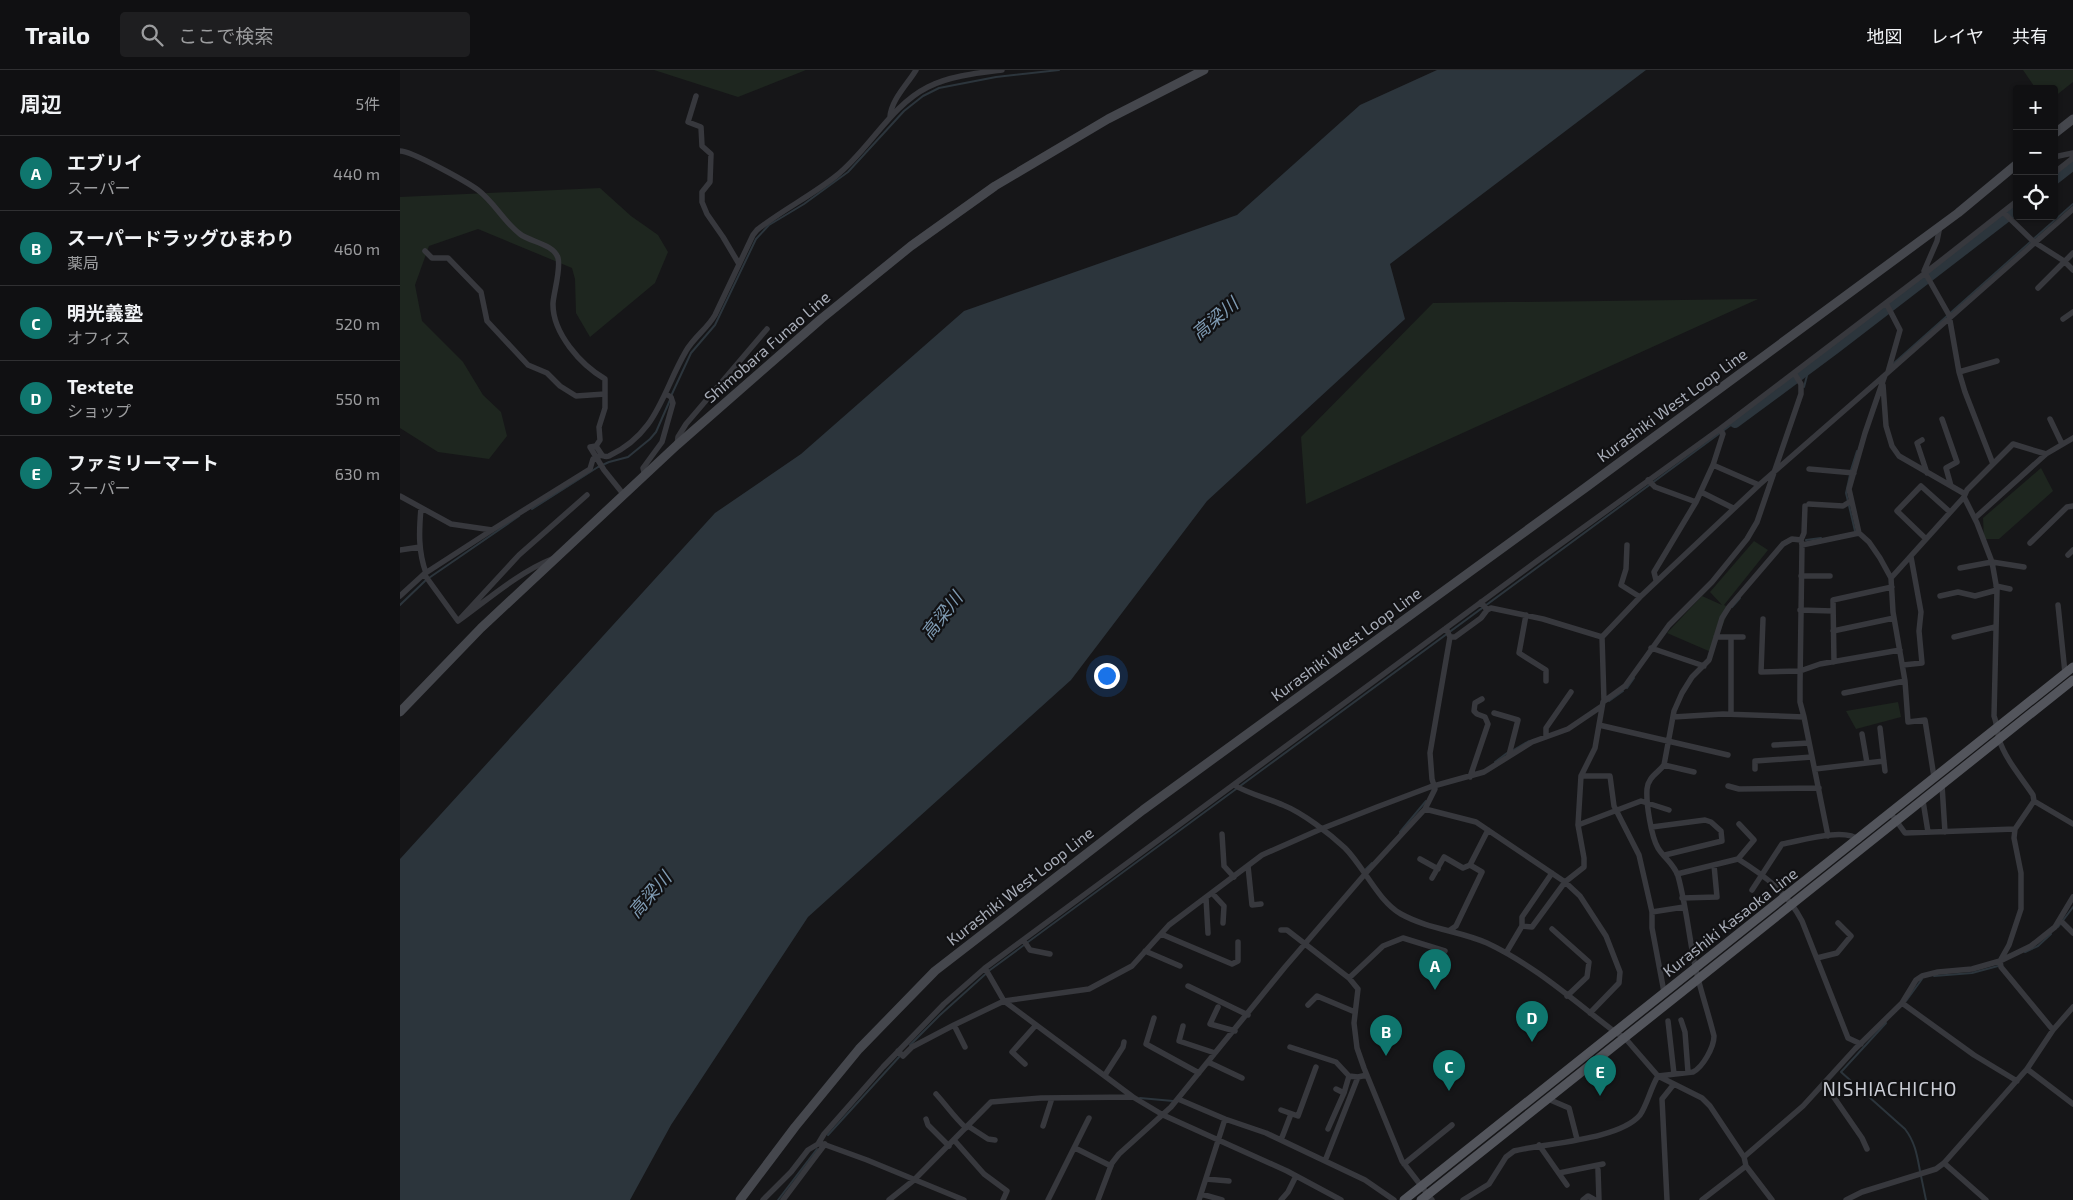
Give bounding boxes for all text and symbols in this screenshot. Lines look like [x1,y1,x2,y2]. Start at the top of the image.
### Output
search box [120,12,470,57]
text: Trailo [25,20,90,49]
icon: search [138,21,166,49]
text: ここで検索 [178,24,273,47]
text: 地図 [1867,25,1903,47]
text: レイヤ [1931,25,1984,47]
text: 共有 [2012,25,2048,47]
map controls [2013,85,2058,220]
button: + [2013,85,2058,130]
text: 周辺 [20,91,62,116]
text: 5件 [355,94,380,113]
button: − [2013,130,2058,175]
text: エブリイ [67,151,143,174]
text: A [31,164,41,183]
text: 440 m [333,164,380,183]
button: locate [2013,175,2058,220]
text: スーパー [67,178,131,197]
text: スーパードラッグひまわり [67,226,295,249]
text: B [31,239,41,258]
text: 460 m [334,239,380,258]
text: 薬局 [67,253,99,272]
street label: Shimobara Funao Line [700,287,833,406]
water label: 高梁川 [1187,291,1244,344]
text: 明光義塾 [67,301,143,324]
text: C [31,314,41,333]
text: 520 m [335,314,380,333]
text: オフィス [67,328,131,347]
street label: Kurashiki West Loop Line [1593,344,1751,466]
text: Te×tete [67,375,134,398]
text: D [31,389,41,408]
text: 550 m [336,389,380,408]
text: ショップ [67,401,131,420]
text: ファミリーマート [67,451,219,474]
text: E [31,464,41,483]
text: 630 m [335,464,380,483]
text: スーパー [67,478,131,497]
street label: Kurashiki West Loop Line [1267,583,1425,705]
water label: 高梁川 [916,586,968,643]
your location [1094,663,1120,689]
street label: Kurashiki West Loop Line [942,822,1097,949]
street label: Kurashiki Kasaoka Line [1659,863,1801,980]
water label: 高梁川 [623,865,677,922]
pin: A [1419,949,1451,990]
pin: D [1516,1001,1548,1042]
pin: B [1370,1015,1402,1056]
pin: C [1433,1050,1465,1091]
pin: E [1584,1055,1616,1096]
district label: NISHIACHICHO [1822,1077,1958,1100]

